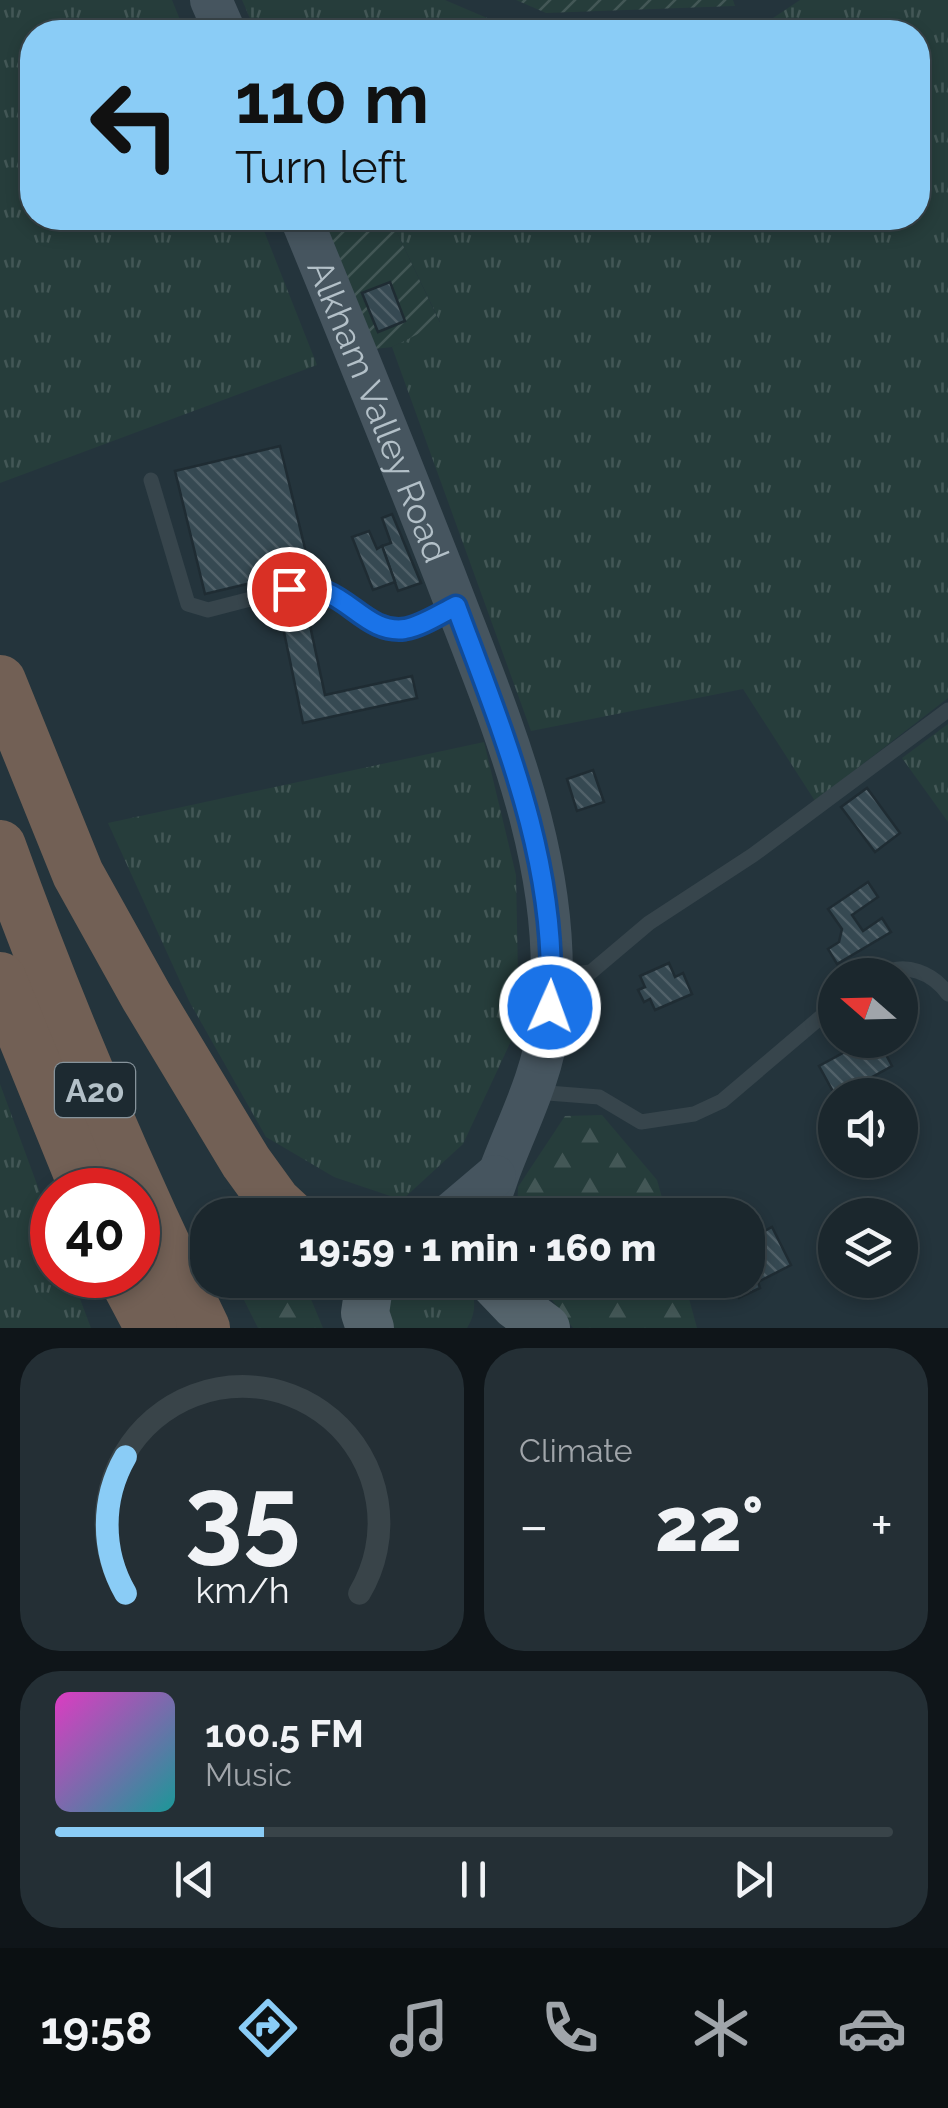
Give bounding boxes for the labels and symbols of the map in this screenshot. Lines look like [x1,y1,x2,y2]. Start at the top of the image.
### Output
street label: Alkham Valley Road [300,254,458,568]
pin [247,547,332,632]
position arrow [498,955,602,1059]
north arrow [818,958,918,1058]
road number: A20 [55,1063,135,1117]
speed limit sign: 40 [30,1168,160,1298]

